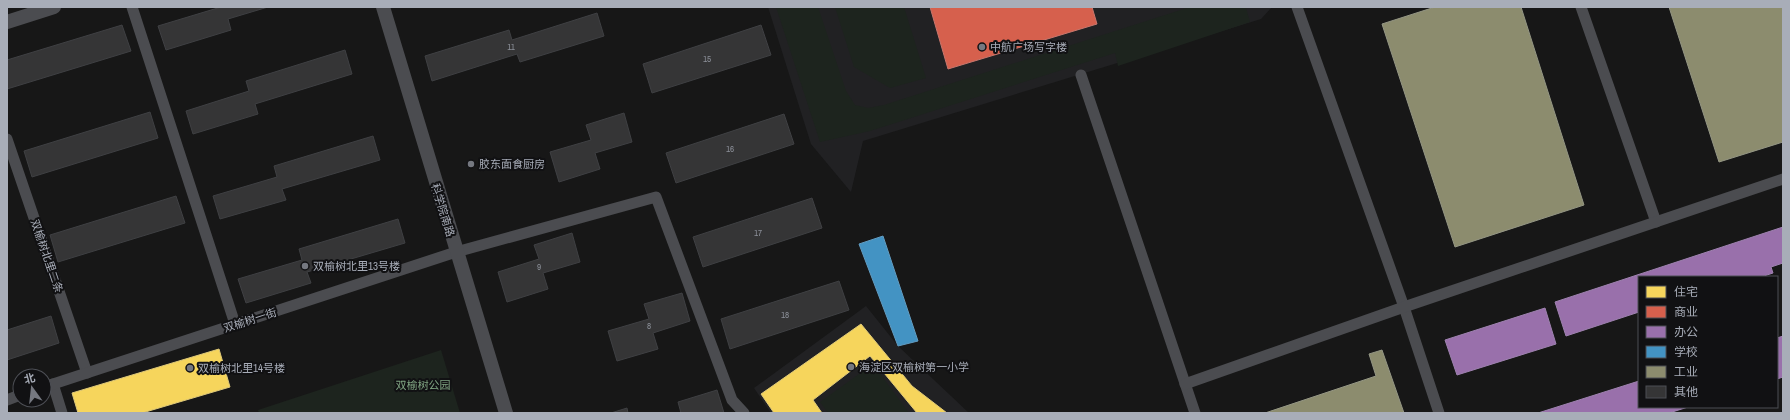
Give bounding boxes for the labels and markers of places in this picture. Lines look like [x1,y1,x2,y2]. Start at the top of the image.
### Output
place label: 中航广场写字楼 [990,40,1067,54]
marker: 中航广场写字楼 [977,42,987,52]
place label: 胶东面食厨房 [479,157,545,171]
marker: 胶东面食厨房 [466,159,476,169]
place label: 双榆树北里13号楼 [313,259,400,273]
marker: 双榆树北里13号楼 [300,261,310,271]
place label: 海淀区双榆树第一小学 [859,360,969,374]
place label: 双榆树北里14号楼 [198,361,285,375]
marker: 海淀区双榆树第一小学 [846,362,856,372]
marker: 双榆树北里14号楼 [185,363,195,373]

